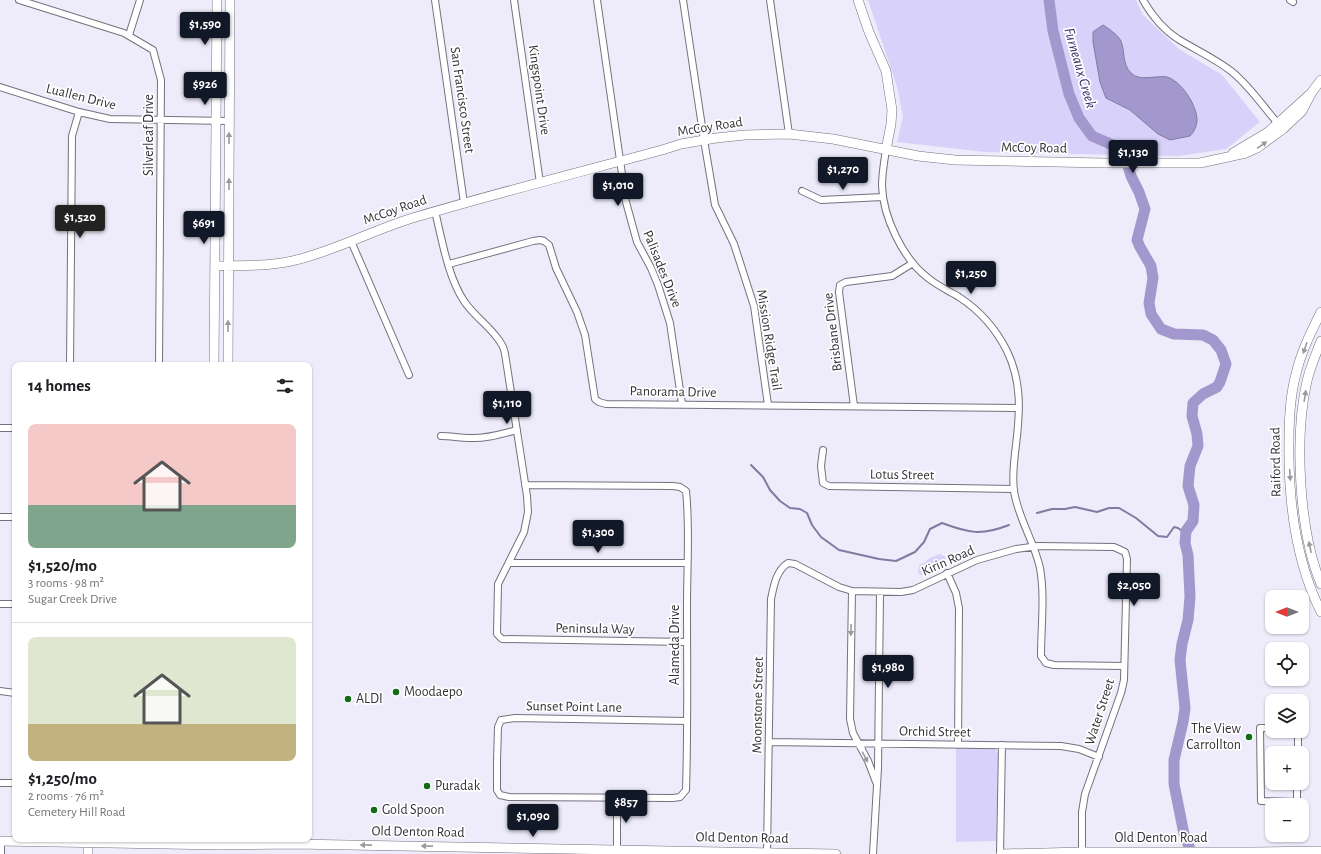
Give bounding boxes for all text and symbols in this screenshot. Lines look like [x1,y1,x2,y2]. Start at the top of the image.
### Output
pin: $1,590 [172,12,238,46]
text: $1,590 [189,18,221,31]
water label: Furneaux Creek [1061,26,1099,110]
street label: Kingspoint Drive [526,44,552,136]
street label: San Francisco Street [448,46,476,155]
pin: $926 [181,72,229,106]
text: $926 [193,78,217,91]
street label: Luallen Drive [45,82,117,112]
street label: Silverleaf Drive [142,94,156,176]
street label: McCoy Road [676,115,744,139]
one-way arrow [226,131,232,144]
street label: McCoy Road [1001,140,1067,156]
pin: $1,130 [1100,140,1166,174]
one-way arrow [1257,141,1267,149]
text: $1,130 [1118,146,1148,159]
pin: $1,270 [810,157,876,191]
text: $1,270 [827,163,859,176]
pin: $1,010 [585,173,651,207]
one-way arrow [226,177,232,190]
text: $1,010 [602,179,634,192]
street label: McCoy Road [362,193,428,227]
pin: $1,520 [47,205,113,239]
text: $1,520 [64,211,96,224]
pin: $691 [180,211,228,245]
text: $691 [192,217,216,230]
street label: Palisades Drive [640,228,684,310]
pin: $1,250 [938,261,1004,295]
text: $1,250 [955,267,987,280]
street label: Mission Ridge Trail [754,288,784,392]
street label: Brisbane Drive [821,292,845,372]
one-way arrow [225,319,231,332]
one-way arrow [1301,342,1307,354]
icon: filters [274,375,296,397]
text: 14 homes [28,377,91,394]
street label: Panorama Drive [629,384,717,400]
one-way arrow [1302,390,1308,402]
pin: $1,110 [474,391,540,425]
text: $1,110 [492,397,522,410]
street label: Raiford Road [1268,427,1284,497]
icon: home [126,450,198,522]
street label: Lotus Street [870,467,935,483]
one-way arrow [1286,469,1293,481]
pin: $1,300 [565,520,631,554]
text: $1,300 [582,526,614,539]
one-way arrow [1306,541,1312,553]
street label: Kirin Road [919,543,977,579]
text: $1,520/mo [28,557,97,574]
pin: $2,050 [1101,573,1167,607]
text: 3 rooms · 98 m² [28,577,104,590]
text: $2,050 [1117,579,1151,592]
north arrow [1265,590,1309,634]
map controls [1265,590,1309,842]
text: Sugar Creek Drive [28,593,117,606]
street label: Alameda Drive [668,605,682,685]
street label: Peninsula Way [555,621,635,637]
one-way arrow [848,624,854,637]
button: locate [1265,642,1309,686]
pin: $1,980 [855,655,921,689]
street label: Moonstone Street [750,656,766,753]
text: $1,980 [872,661,904,674]
icon: home [126,663,198,735]
street label: Water Street [1083,677,1117,747]
place label: Moodaepo [404,685,463,699]
marker: Moodaepo [391,687,401,697]
place label: ALDI [356,692,383,706]
marker: ALDI [343,694,353,704]
button: layers [1265,694,1309,738]
street label: Sunset Point Lane [526,699,622,715]
place label: The View Carrollton [1186,722,1242,752]
street label: Orchid Street [899,724,972,740]
marker: The View Carrollton [1244,732,1254,742]
button: + [1265,746,1309,790]
one-way arrow [862,751,868,762]
text: $1,250/mo [28,770,97,787]
place label: Puradak [435,779,481,793]
marker: Puradak [422,781,432,791]
text: 2 rooms · 76 m² [28,790,104,803]
pin: $857 [602,790,650,824]
text: $857 [614,796,638,809]
button: − [1265,798,1309,842]
place label: Gold Spoon [382,803,445,817]
pin: $1,090 [500,804,566,838]
marker: Gold Spoon [369,805,379,815]
text: Cemetery Hill Road [28,806,125,819]
text: $1,090 [516,810,550,823]
street label: Old Denton Road [371,824,465,840]
street label: Old Denton Road [695,830,789,846]
street label: Old Denton Road [1114,831,1208,845]
one-way arrow [359,842,372,848]
one-way arrow [420,843,433,849]

